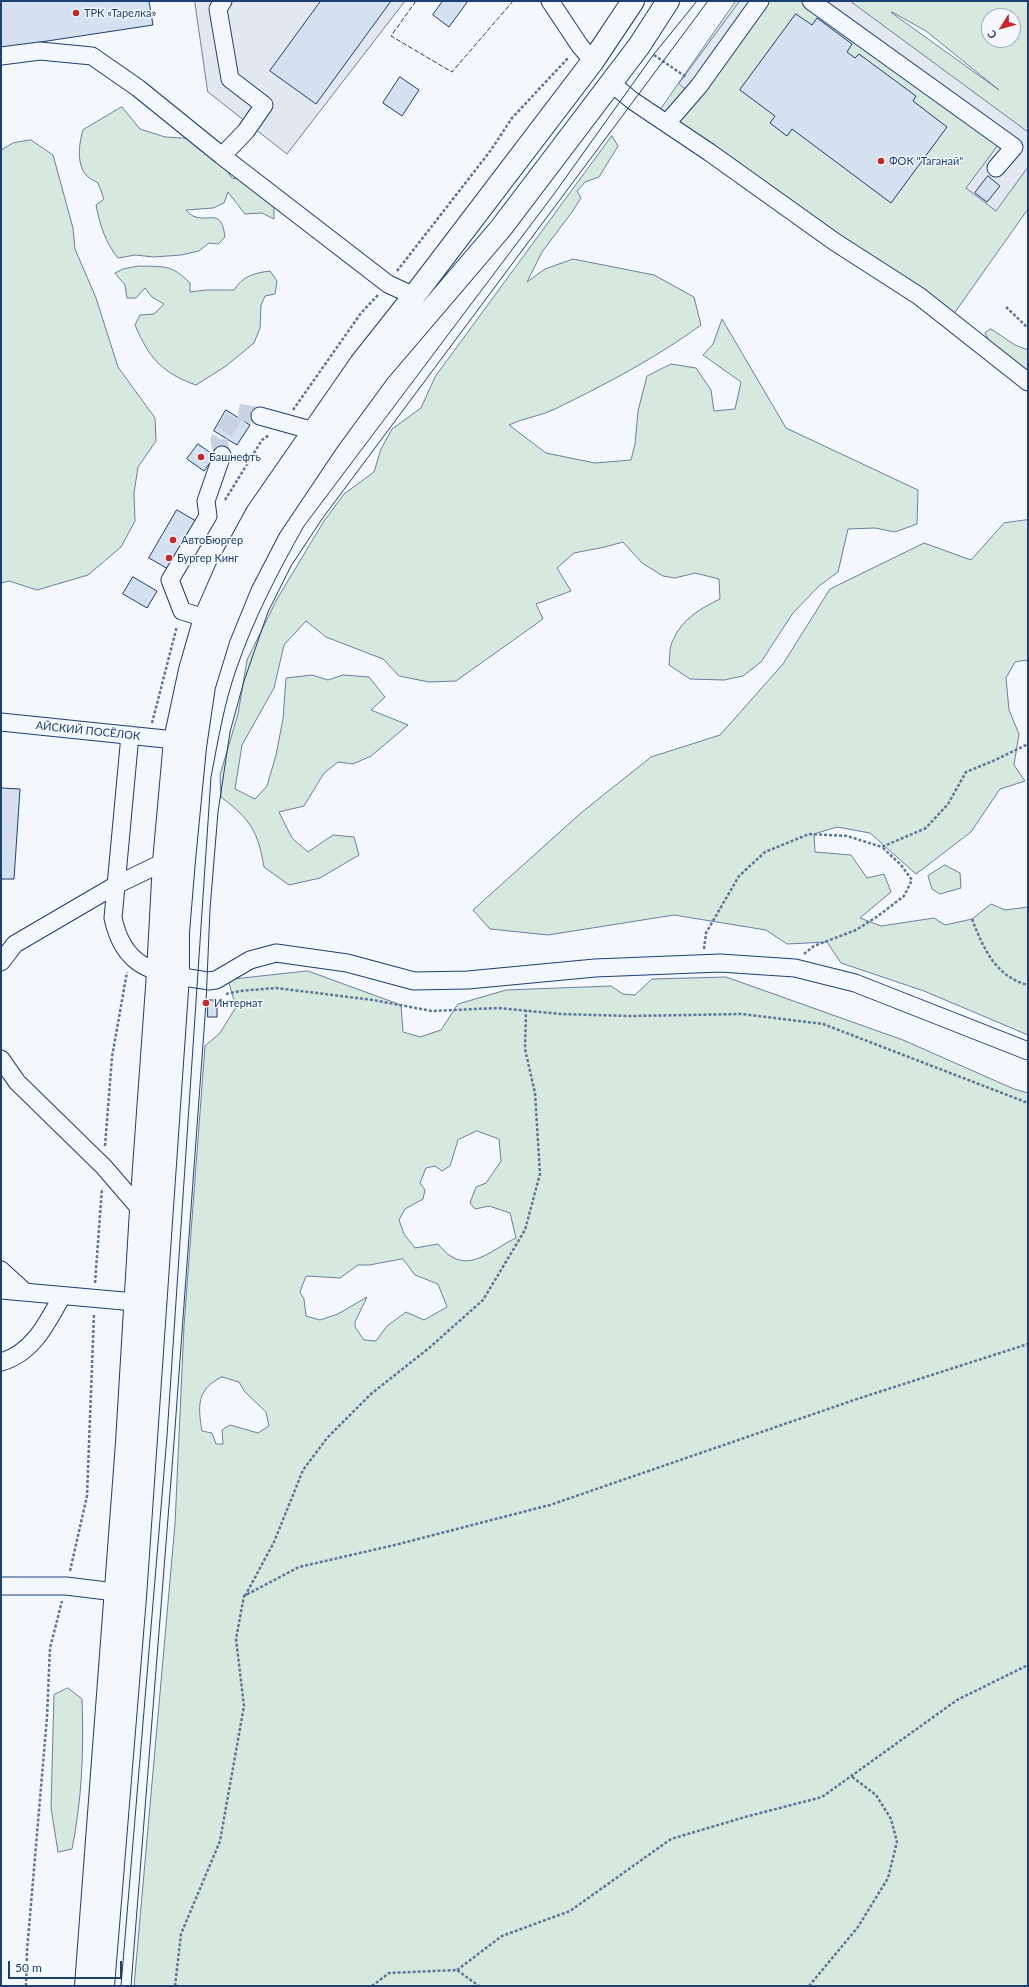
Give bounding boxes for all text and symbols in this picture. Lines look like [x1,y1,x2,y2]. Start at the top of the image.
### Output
place label: ТРК «Тарелка» [84,6,156,20]
marker: ТРК «Тарелка» [71,8,81,18]
north arrow [981,8,1021,48]
text: С [984,28,999,42]
place label: ФОК "Таганай" [889,154,963,168]
marker: ФОК "Таганай" [876,156,886,166]
place label: Башнефть [209,450,261,464]
marker: Башнефть [196,452,206,462]
place label: АвтоБюргер [181,533,243,547]
marker: АвтоБюргер [168,535,178,545]
place label: Бургер Кинг [177,551,239,565]
marker: Бургер Кинг [164,553,174,563]
street label: АЙСКИЙ ПОСЁЛОК [35,719,141,743]
place label: Интернат [214,996,263,1010]
marker: Интернат [201,998,211,1008]
scale bar [10,1953,124,1979]
text: 50 m [15,1960,42,1975]

